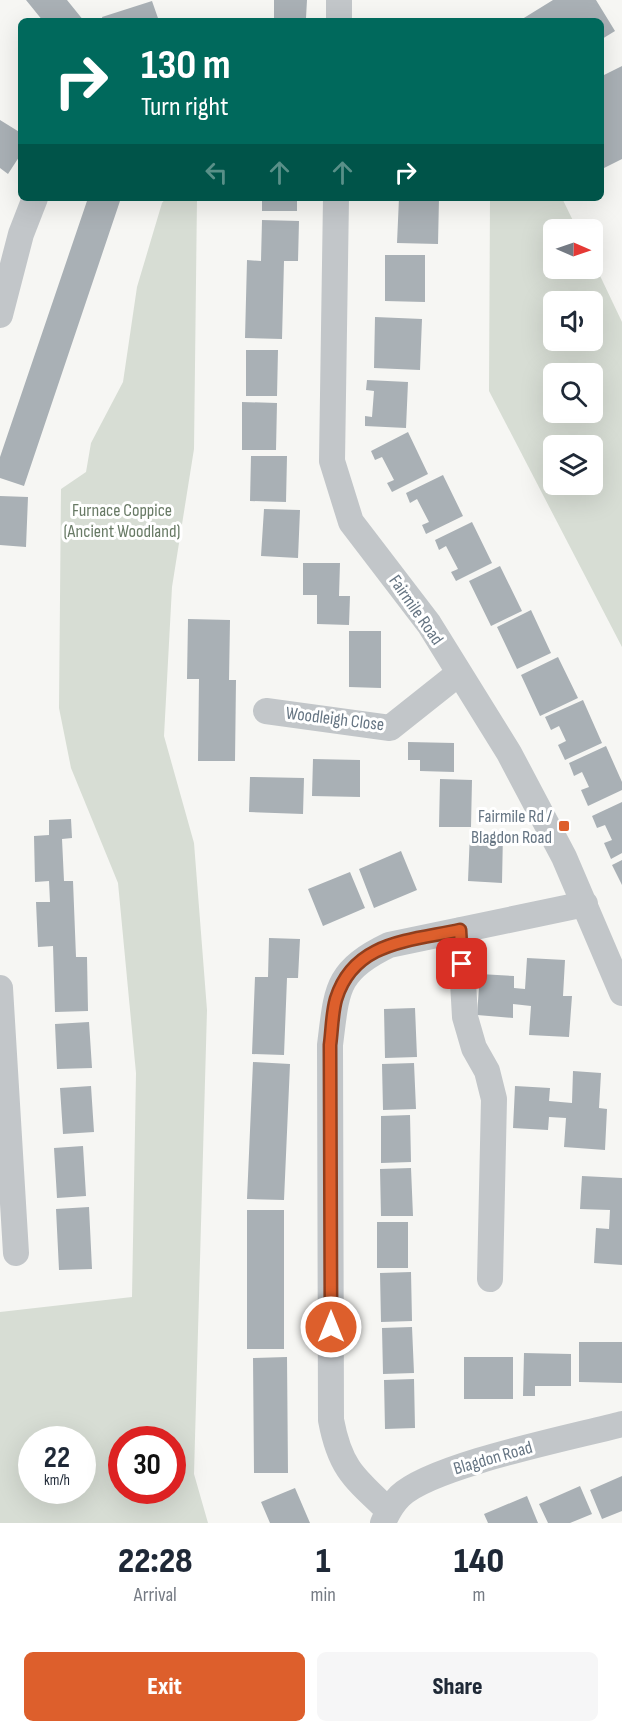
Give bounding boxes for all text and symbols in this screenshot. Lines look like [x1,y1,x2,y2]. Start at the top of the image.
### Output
text: 130 m [141,40,231,91]
icon: right [42,42,120,120]
text: Turn right [141,91,228,123]
icon: left [200,156,233,189]
icon: ahead [263,156,296,189]
icon: ahead [326,156,359,189]
icon: right [389,156,422,189]
north arrow [543,219,603,279]
map controls [543,219,603,495]
button: sound [543,291,603,351]
button: search [543,363,603,423]
button: layers [543,435,603,495]
park label: Furnace Coppice (Ancient Woodland) [64,500,180,542]
street label: Fairmile Road [384,571,448,649]
street label: Woodleigh Close [285,703,385,735]
place label: Fairmile Rd / Blagdon Road [471,806,553,848]
marker: Fairmile Rd / Blagdon Road [557,819,571,833]
pin [436,938,487,989]
icon: arrive [445,947,478,980]
position arrow [299,1295,363,1359]
speed limit sign: 30 [108,1426,186,1504]
street label: Blagdon Road [451,1437,535,1479]
text: 22 [44,1440,70,1476]
text: km/h [44,1471,70,1490]
text: 22:28 [118,1540,193,1583]
text: 1 [316,1540,331,1583]
text: 140 [454,1540,504,1583]
text: Arrival [134,1583,177,1607]
text: min [311,1583,336,1607]
text: m [472,1583,485,1607]
button: Exit [24,1652,305,1721]
button: Share [317,1652,598,1721]

